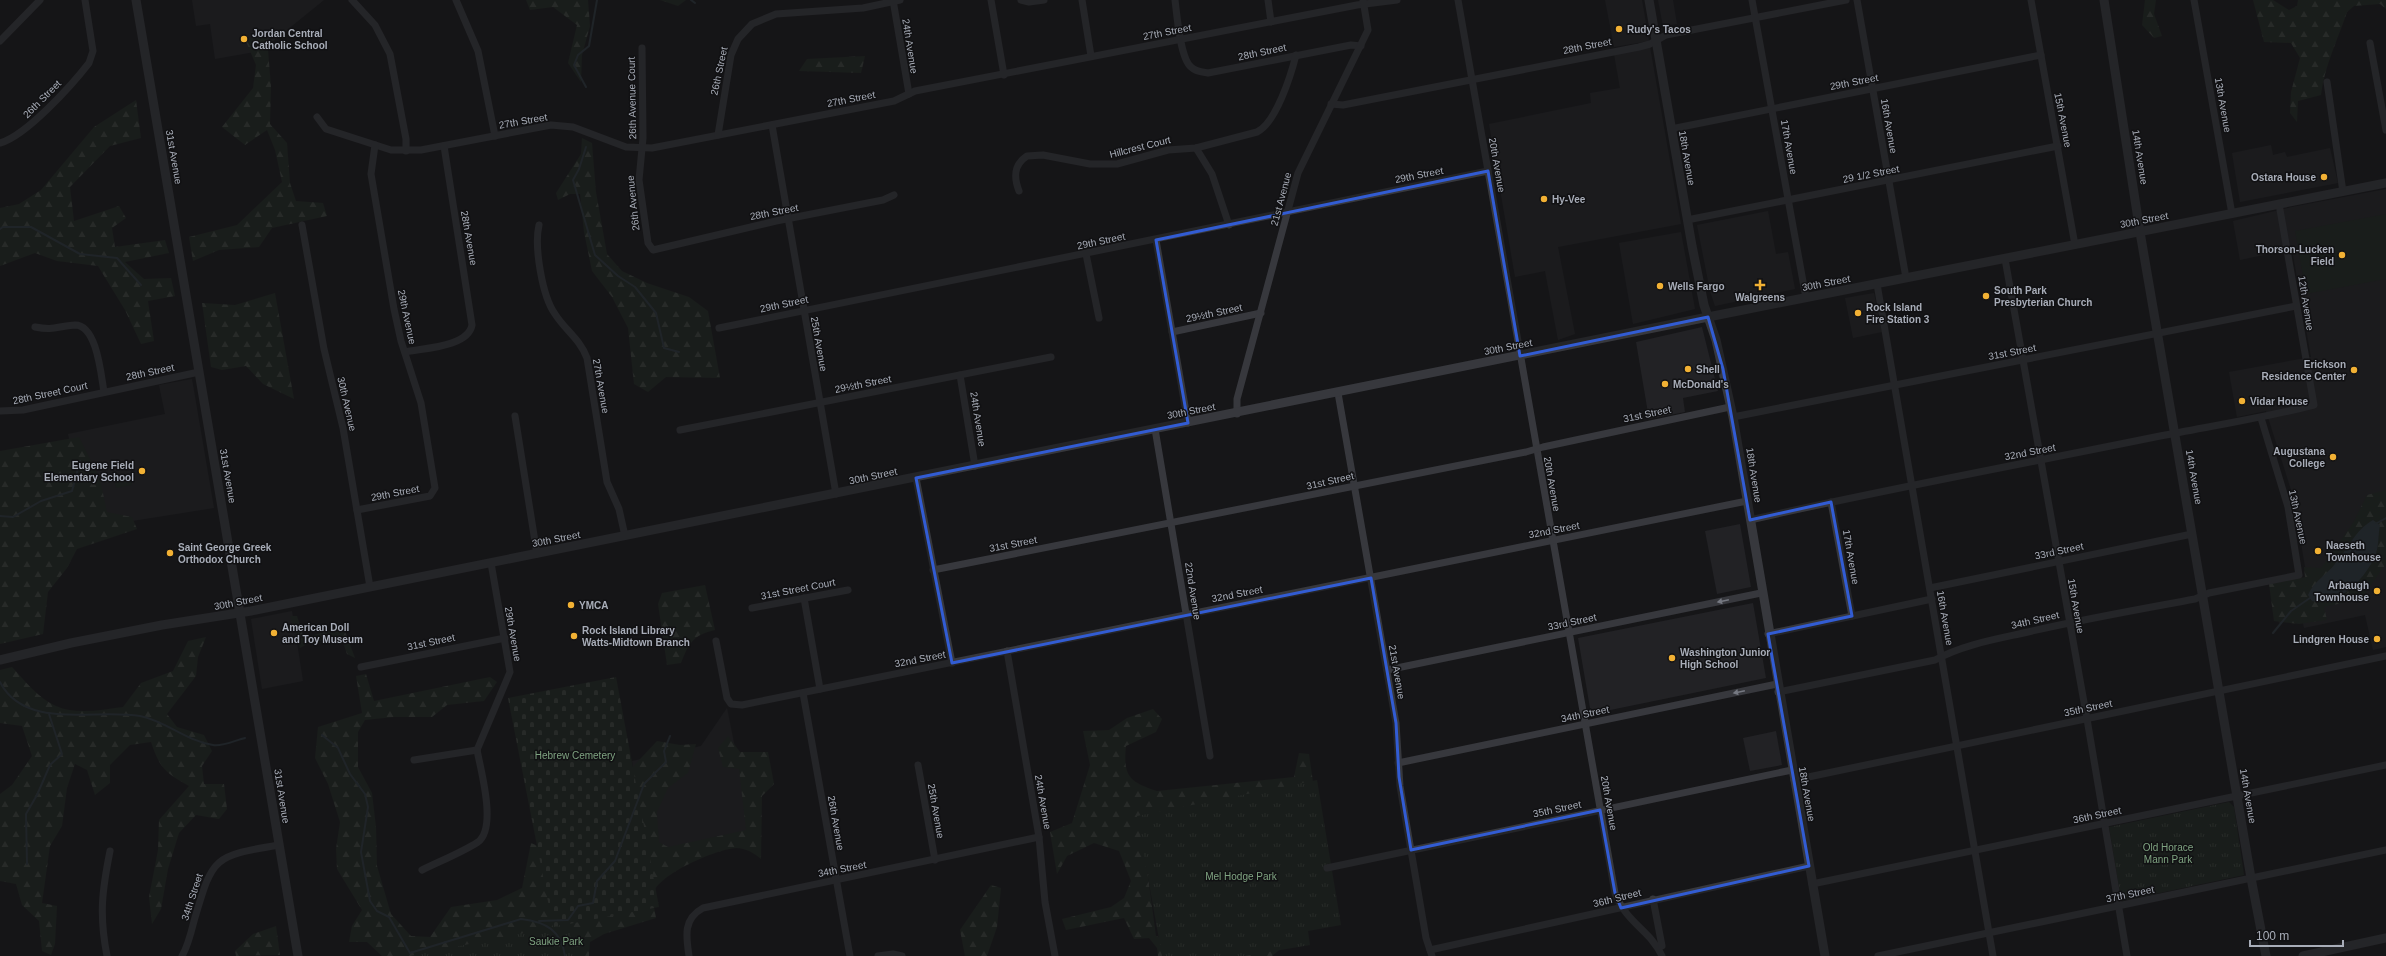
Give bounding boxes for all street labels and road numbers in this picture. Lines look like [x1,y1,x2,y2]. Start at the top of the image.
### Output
street label: 24th Avenue [900,18,920,75]
street label: 27th Street [1142,22,1192,42]
street label: 28th Street [1562,36,1612,56]
street label: 28th Street [1237,41,1287,62]
street label: 26th Street [709,46,730,96]
street label: 26th Avenue Court [626,56,638,139]
street label: 29th Street [1829,72,1879,92]
street label: 13th Avenue [2213,77,2233,134]
street label: 26th Street [21,78,63,120]
street label: 27th Street [826,89,876,109]
street label: 15th Avenue [2052,92,2074,149]
street label: 16th Avenue [1879,98,1899,155]
street label: 27th Street [498,111,548,131]
street label: 17th Avenue [1779,119,1799,176]
street label: 31st Avenue [164,129,184,185]
street label: 14th Avenue [2130,129,2150,186]
street label: 18th Avenue [1677,130,1697,187]
street label: Hillcrest Court [1108,134,1172,160]
street label: 20th Avenue [1487,137,1507,194]
street label: 29 1/2 Street [1842,163,1900,185]
street label: 29th Street [1394,165,1444,185]
street label: 21st Avenue [1269,171,1294,227]
street label: 26th Avenue [625,174,641,231]
street label: 28th Street [749,202,799,222]
street label: 28th Avenue [459,210,479,267]
street label: 30th Street [2119,210,2169,230]
street label: 29th Street [1076,230,1126,251]
street label: 30th Street [1801,273,1851,293]
street label: 12th Avenue [2296,275,2316,332]
street label: 29th Avenue [396,289,418,346]
street label: 29th Street [759,293,809,314]
street label: 29½th Street [1185,302,1243,324]
street label: 25th Avenue [809,316,829,373]
street label: 30th Street [1483,337,1533,357]
street label: 31st Street [1987,342,2037,362]
street label: 27th Avenue [591,358,611,415]
street label: 28th Street [125,361,175,382]
street label: 29½th Street [834,373,892,395]
street label: 30th Avenue [335,376,359,433]
street label: 28th Street Court [12,380,89,406]
street label: 24th Avenue [968,391,988,448]
street label: 30th Street [1166,401,1216,421]
street label: 31st Street [1622,404,1672,424]
street label: 32nd Street [2004,442,2057,462]
street label: 18th Avenue [1744,447,1764,504]
street label: 31st Avenue [218,448,238,504]
street label: 14th Avenue [2184,449,2204,506]
street label: 20th Avenue [1542,456,1562,513]
street label: 30th Street [848,465,898,486]
street label: 31st Street [1305,470,1355,492]
street label: 29th Street [370,483,420,503]
street label: 13th Avenue [2287,489,2309,546]
street label: 32nd Street [1528,520,1581,540]
street label: 30th Street [531,529,581,549]
street label: 17th Avenue [1841,529,1861,586]
street label: 31st Street [988,534,1038,554]
street label: 33rd Street [2034,540,2085,562]
street label: 22nd Avenue [1183,561,1203,621]
street label: 31st Street Court [760,576,836,602]
street label: 15th Avenue [2066,578,2086,635]
street label: 32nd Street [1211,584,1264,604]
street label: 16th Avenue [1935,590,1955,647]
street label: 30th Street [213,592,263,612]
street label: 29th Avenue [503,606,523,663]
street label: 34th Street [2010,609,2060,631]
street label: 33rd Street [1547,611,1598,633]
street label: 31st Street [406,632,456,652]
street label: 21st Avenue [1387,644,1407,700]
street label: 32nd Street [894,649,947,669]
street label: 35th Street [2063,697,2113,718]
street label: 34th Street [1560,703,1610,724]
street label: 18th Avenue [1797,766,1817,823]
street label: 31st Avenue [272,768,292,824]
street label: 14th Avenue [2238,768,2258,825]
street label: 24th Avenue [1033,774,1053,831]
street label: 20th Avenue [1599,775,1619,832]
street label: 25th Avenue [926,783,946,840]
street label: 26th Avenue [826,795,846,852]
street label: 35th Street [1532,798,1582,819]
street label: 36th Street [2072,804,2122,825]
street label: 34th Street [817,859,867,879]
street label: 34th Street [179,872,205,922]
street label: 37th Street [2105,883,2155,904]
street label: 36th Street [1592,887,1642,909]

